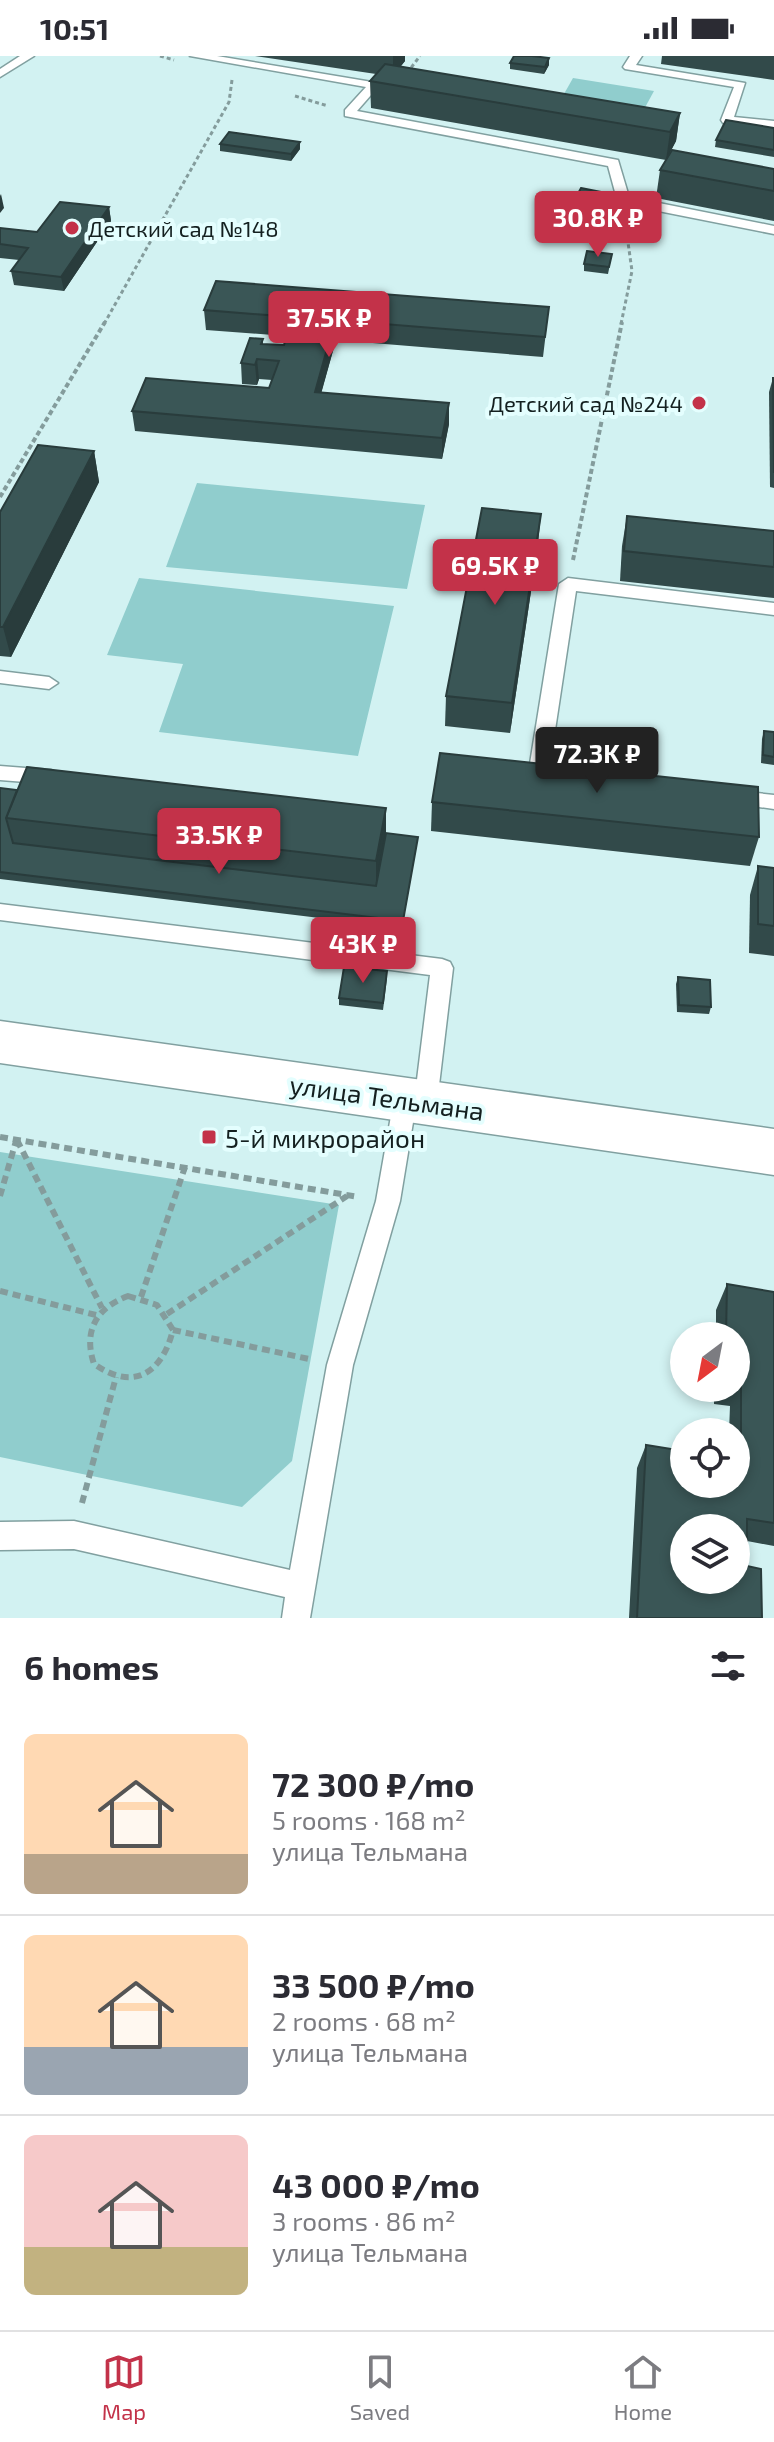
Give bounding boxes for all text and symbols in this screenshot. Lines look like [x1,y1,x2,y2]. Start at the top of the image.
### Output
text: 10:51 [40,10,109,46]
pin: 30.8K ₽ [524,191,672,259]
text: 30.8K ₽ [553,201,643,232]
place label: Детский сад №148 [88,215,279,241]
marker: Детский сад №148 [63,219,81,237]
pin: 37.5K ₽ [255,291,403,359]
text: 37.5K ₽ [286,301,372,332]
place label: Детский сад №244 [489,390,683,416]
marker: Детский сад №244 [690,394,708,412]
pin: 69.5K ₽ [421,539,569,607]
text: 69.5K ₽ [451,549,539,580]
pin: 72.3K ₽ [523,727,671,795]
text: 72.3K ₽ [553,737,641,768]
pin: 33.5K ₽ [145,808,293,876]
text: 33.5K ₽ [175,818,263,849]
pin: 43K ₽ [307,917,419,985]
text: 43K ₽ [329,927,397,958]
street label: улица Тельмана [288,1068,486,1127]
place label: 5-й микрорайон [225,1122,425,1153]
marker: 5-й микрорайон [200,1128,218,1146]
north arrow [670,1322,750,1402]
map controls [670,1322,750,1594]
button: locate [670,1418,750,1498]
button: layers [670,1514,750,1594]
icon: filters [706,1644,750,1688]
text: 6 homes [24,1646,159,1687]
text: 72 300 ₽/mo [272,1763,474,1804]
icon: home [88,1766,184,1862]
text: 5 rooms · 168 m² [272,1804,465,1835]
text: улица Тельмана [272,1835,468,1866]
text: 33 500 ₽/mo [272,1964,475,2005]
icon: home [88,1967,184,2063]
text: 2 rooms · 68 m² [272,2005,456,2036]
text: улица Тельмана [272,2036,468,2067]
text: 43 000 ₽/mo [272,2164,480,2205]
icon: home [88,2167,184,2263]
text: 3 rooms · 86 m² [272,2205,456,2236]
text: улица Тельмана [272,2236,468,2267]
tab: Map [102,2350,146,2424]
tab: Saved [350,2350,410,2424]
tab: Home [614,2350,672,2424]

